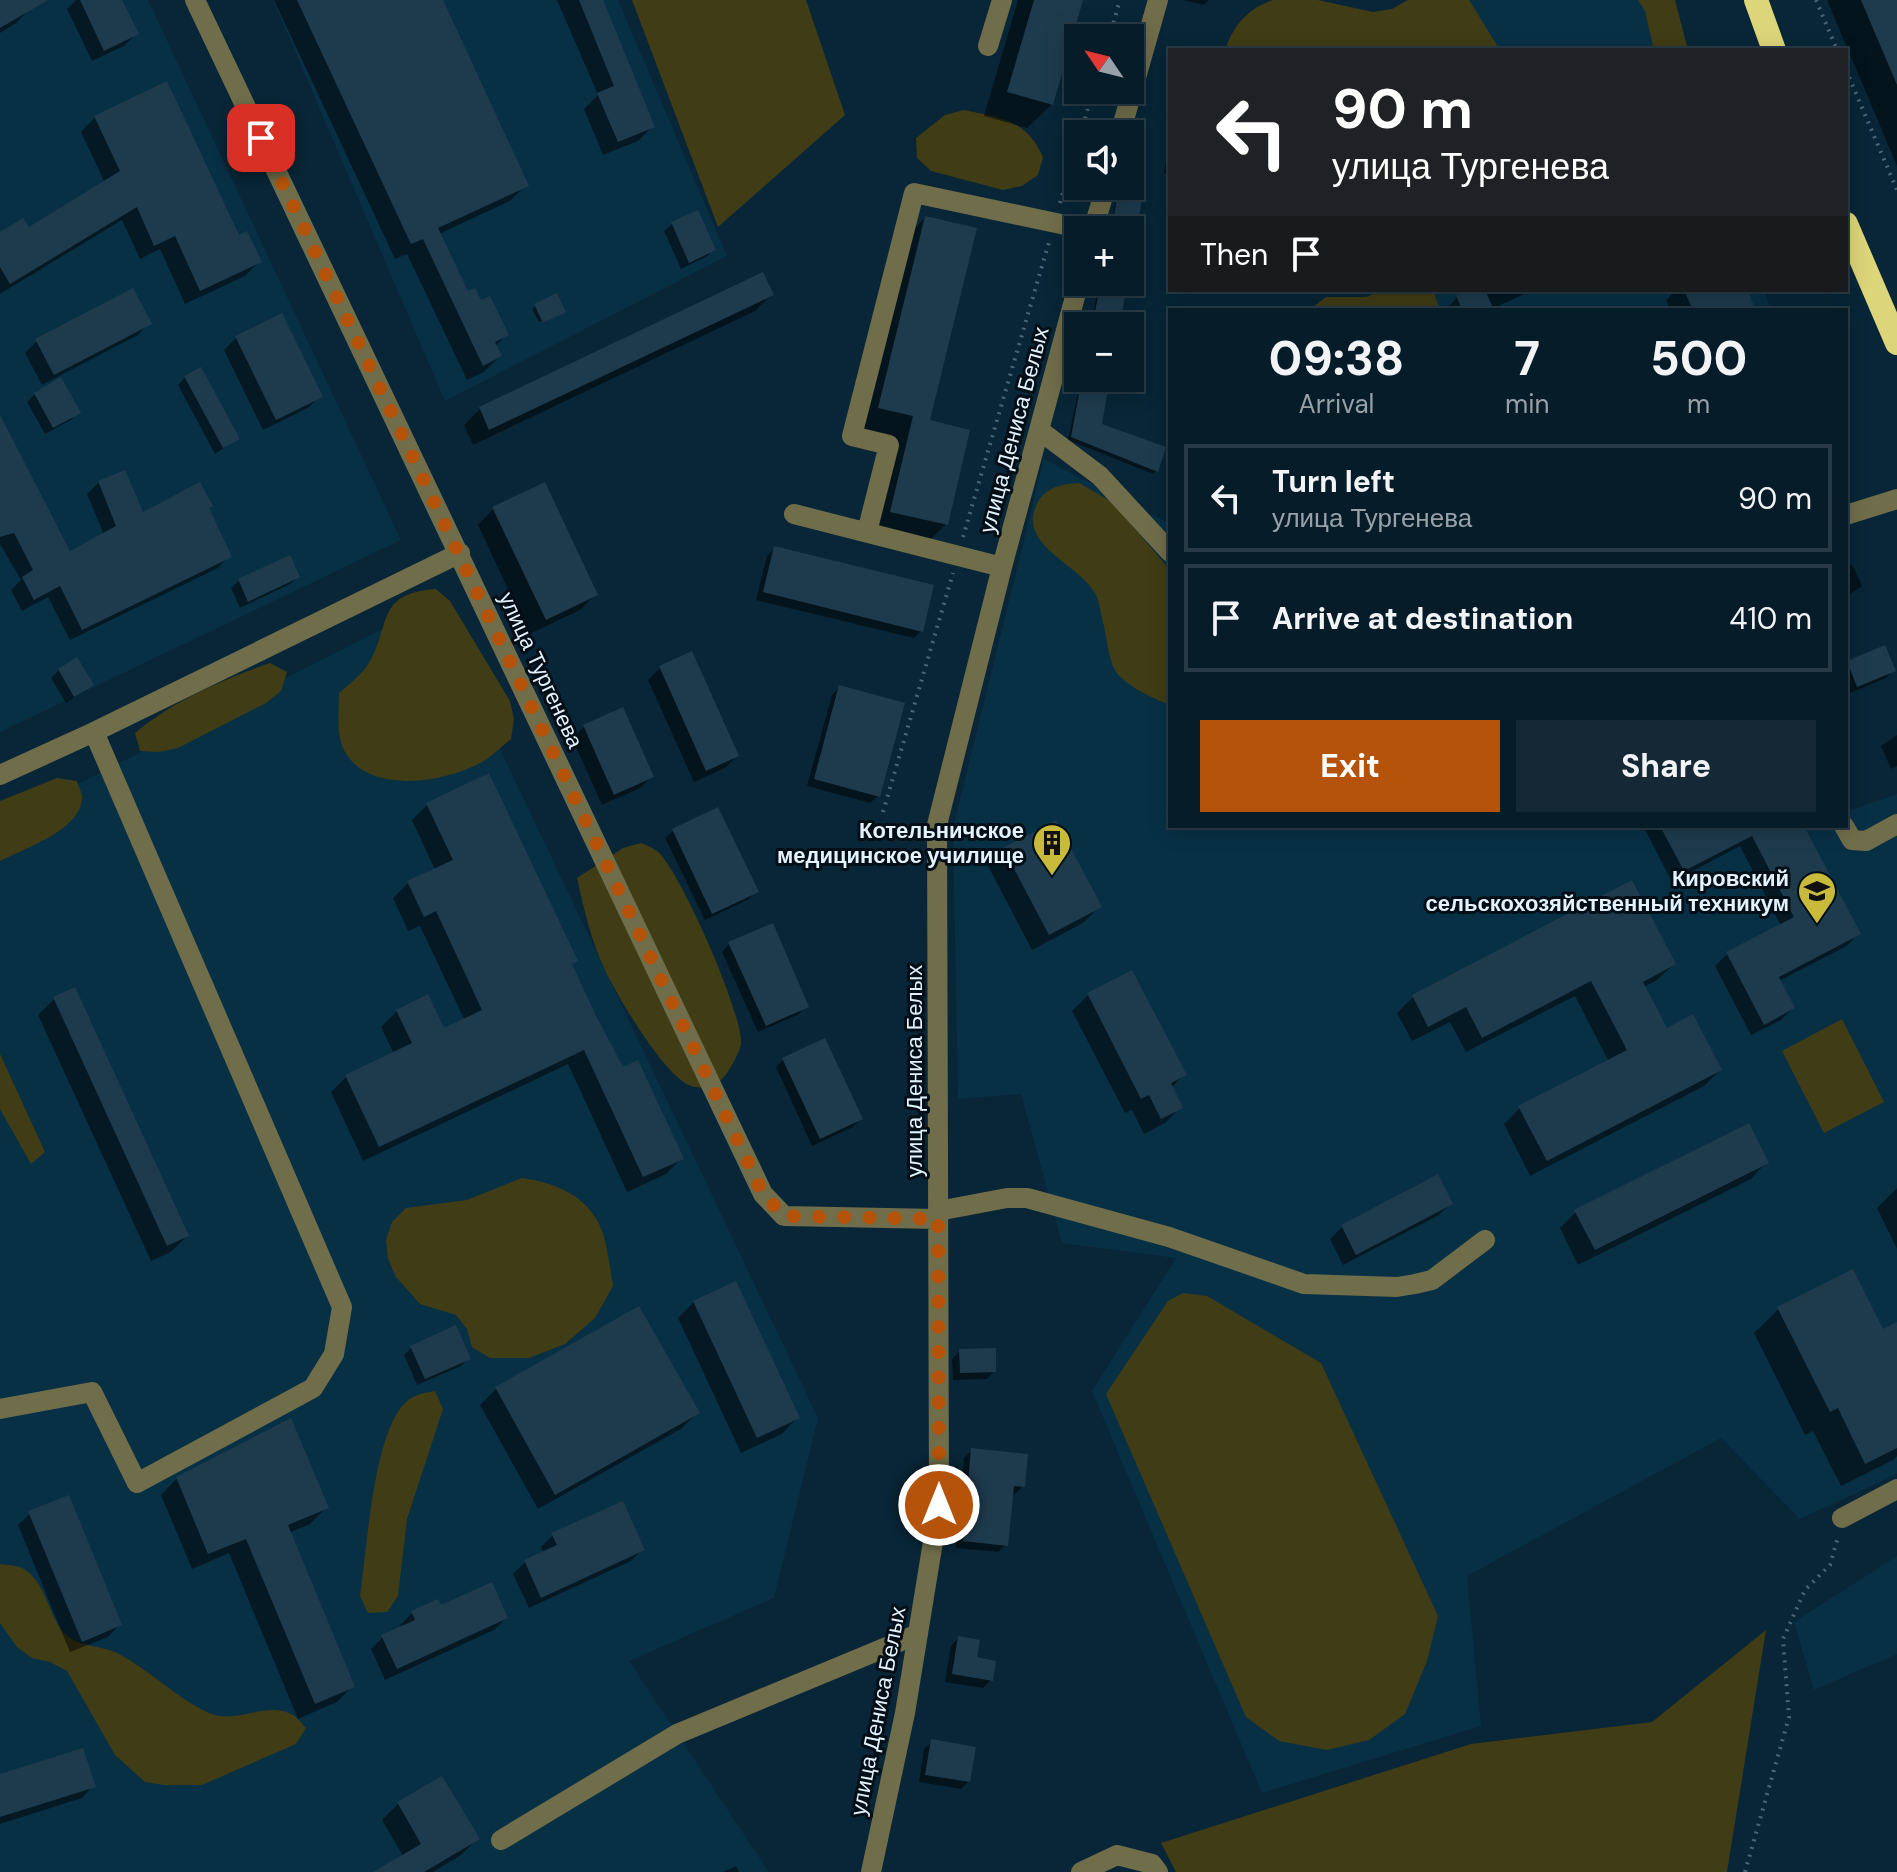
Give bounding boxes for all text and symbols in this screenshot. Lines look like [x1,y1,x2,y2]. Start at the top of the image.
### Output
north arrow [1064,24,1144,104]
map controls [1064,24,1144,392]
text: 90 m [1332,72,1473,145]
icon: left [1200,80,1304,184]
pin [227,104,295,172]
icon: arrive [239,116,283,160]
button: sound [1064,120,1144,200]
text: улица Тургенева [1332,143,1609,190]
button: + [1064,216,1144,296]
icon: arrive [1284,232,1328,276]
text: Then [1200,235,1268,274]
button: − [1064,312,1144,392]
street label: улица Дениса Белых [972,324,1056,536]
text: 09:38 [1269,327,1404,390]
text: 7 [1514,327,1540,390]
text: 500 [1650,327,1747,390]
text: Arrival [1299,387,1374,421]
text: min [1505,387,1549,421]
text: m [1687,387,1710,421]
text: Turn left [1272,462,1395,501]
icon: left [1204,476,1248,520]
text: 90 m [1738,479,1812,518]
text: улица Тургенева [1272,501,1472,535]
street label: улица Тургенева [492,587,590,754]
icon: arrive [1204,596,1248,640]
text: Arrive at destination [1272,599,1573,638]
text: 410 m [1729,599,1812,638]
button: Exit [1200,720,1500,812]
button: Share [1516,720,1816,812]
place label: Котельничское медицинское училище [777,816,1024,870]
building icon: Котельничское медицинское училище [1031,822,1073,877]
place label: Кировский сельскохозяйственный техникум [1426,864,1789,918]
school or university icon: Кировский сельскохозяйственный техникум [1796,870,1838,925]
street label: улица Дениса Белых [900,965,929,1177]
position arrow [897,1463,981,1547]
street label: улица Дениса Белых [843,1604,913,1818]

